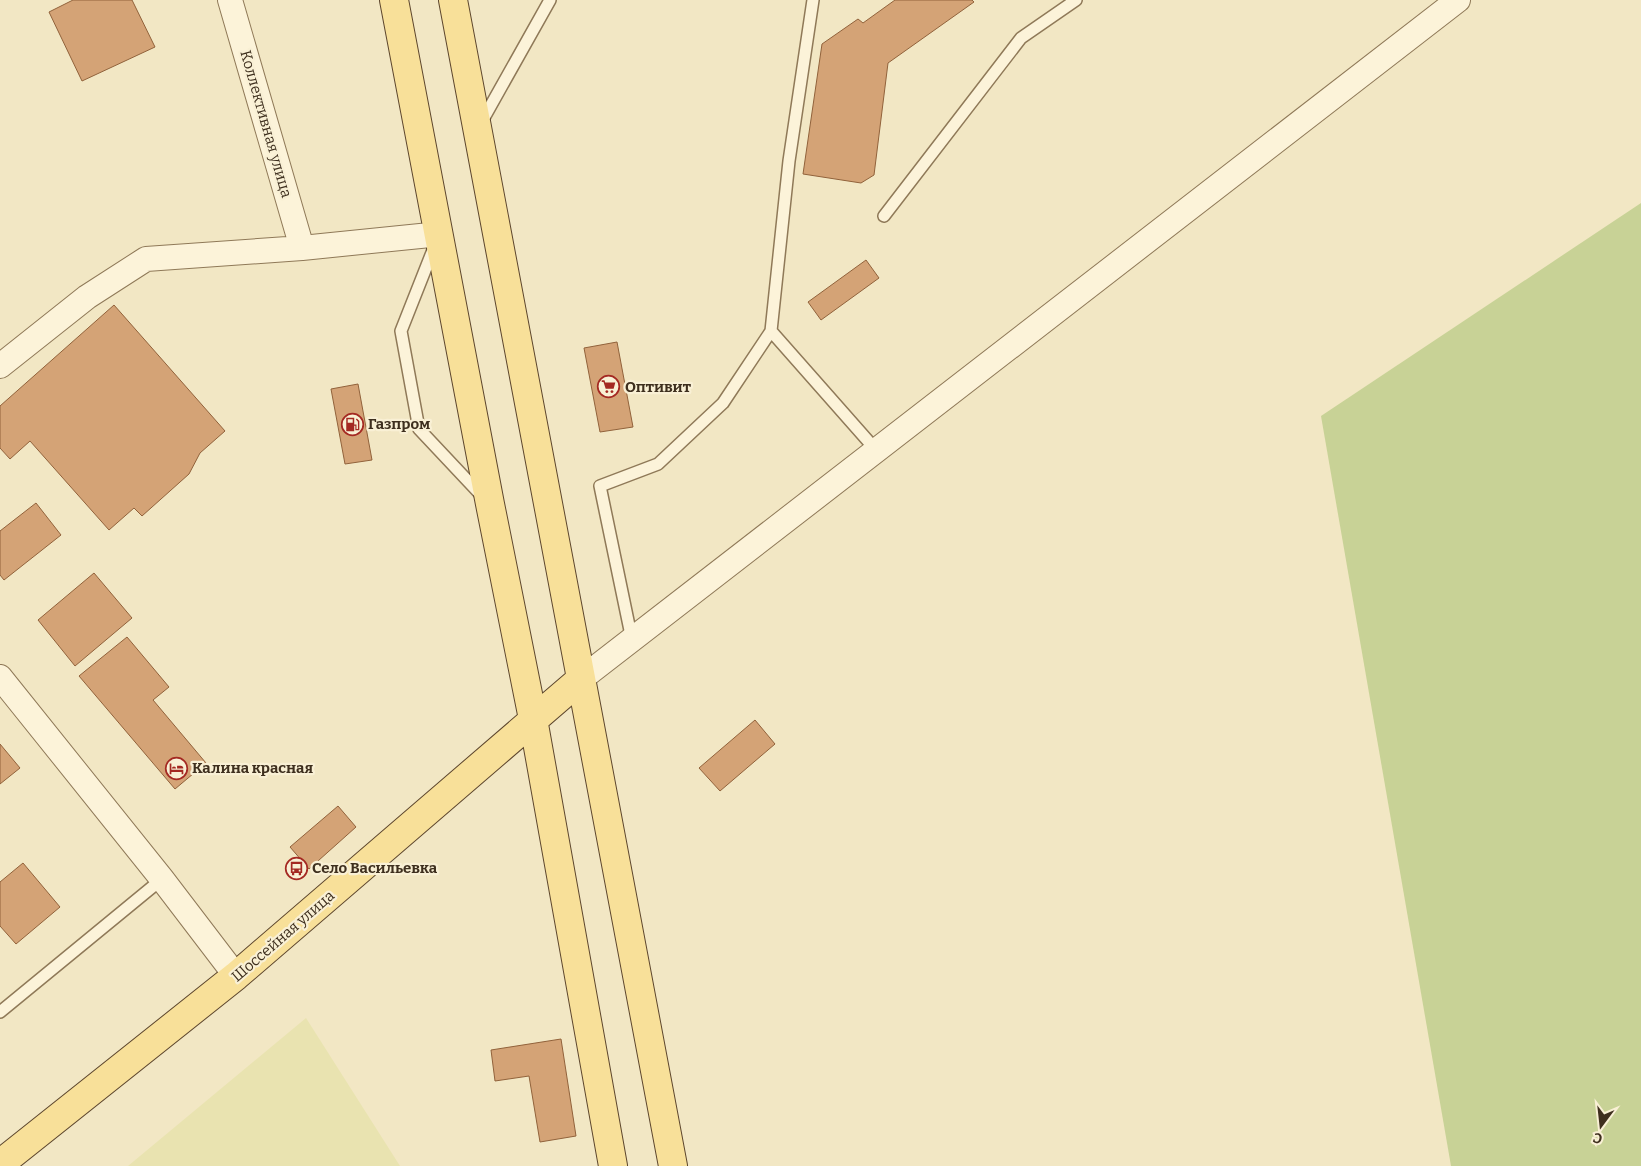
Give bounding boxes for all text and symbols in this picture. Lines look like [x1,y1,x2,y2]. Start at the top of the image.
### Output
street label: Коллективная улица [236,48,296,200]
supermarket icon: Оптивит [597,375,621,399]
place label: Оптивит [625,378,692,396]
fuel station icon: Газпром [340,412,364,436]
place label: Газпром [368,415,430,433]
hotel icon: Калина красная [164,756,188,780]
place label: Калина красная [192,759,313,777]
bus stop icon: Село Васильевка [284,856,308,880]
place label: Село Васильевка [312,859,438,877]
street label: Шоссейная улица [228,886,338,986]
north arrow [1576,1101,1626,1151]
text: С [1591,1129,1604,1147]

